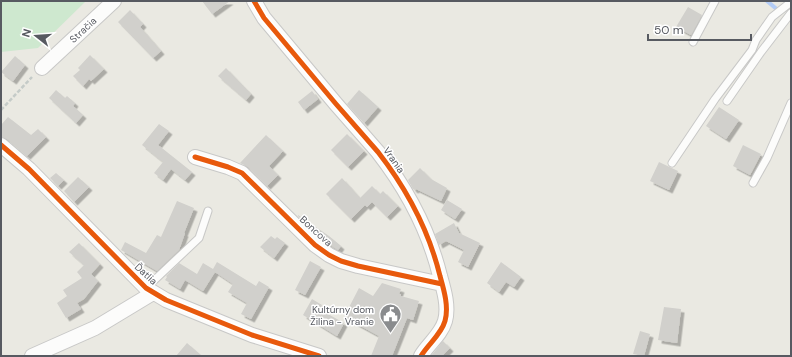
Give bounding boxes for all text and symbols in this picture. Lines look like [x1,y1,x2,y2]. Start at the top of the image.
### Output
street label: Stračia [67,14,99,46]
north arrow [16,16,56,56]
scale bar [648,16,751,42]
text: 50 m [654,22,683,38]
text: N [19,27,34,39]
street label: Vrania [380,144,408,176]
street label: Boncova [297,213,335,249]
street label: Ďatlia [132,260,160,288]
public building icon: Kultúrny dom Žilina - Vranie [377,302,403,335]
place label: Kultúrny dom Žilina - Vranie [310,303,374,328]

